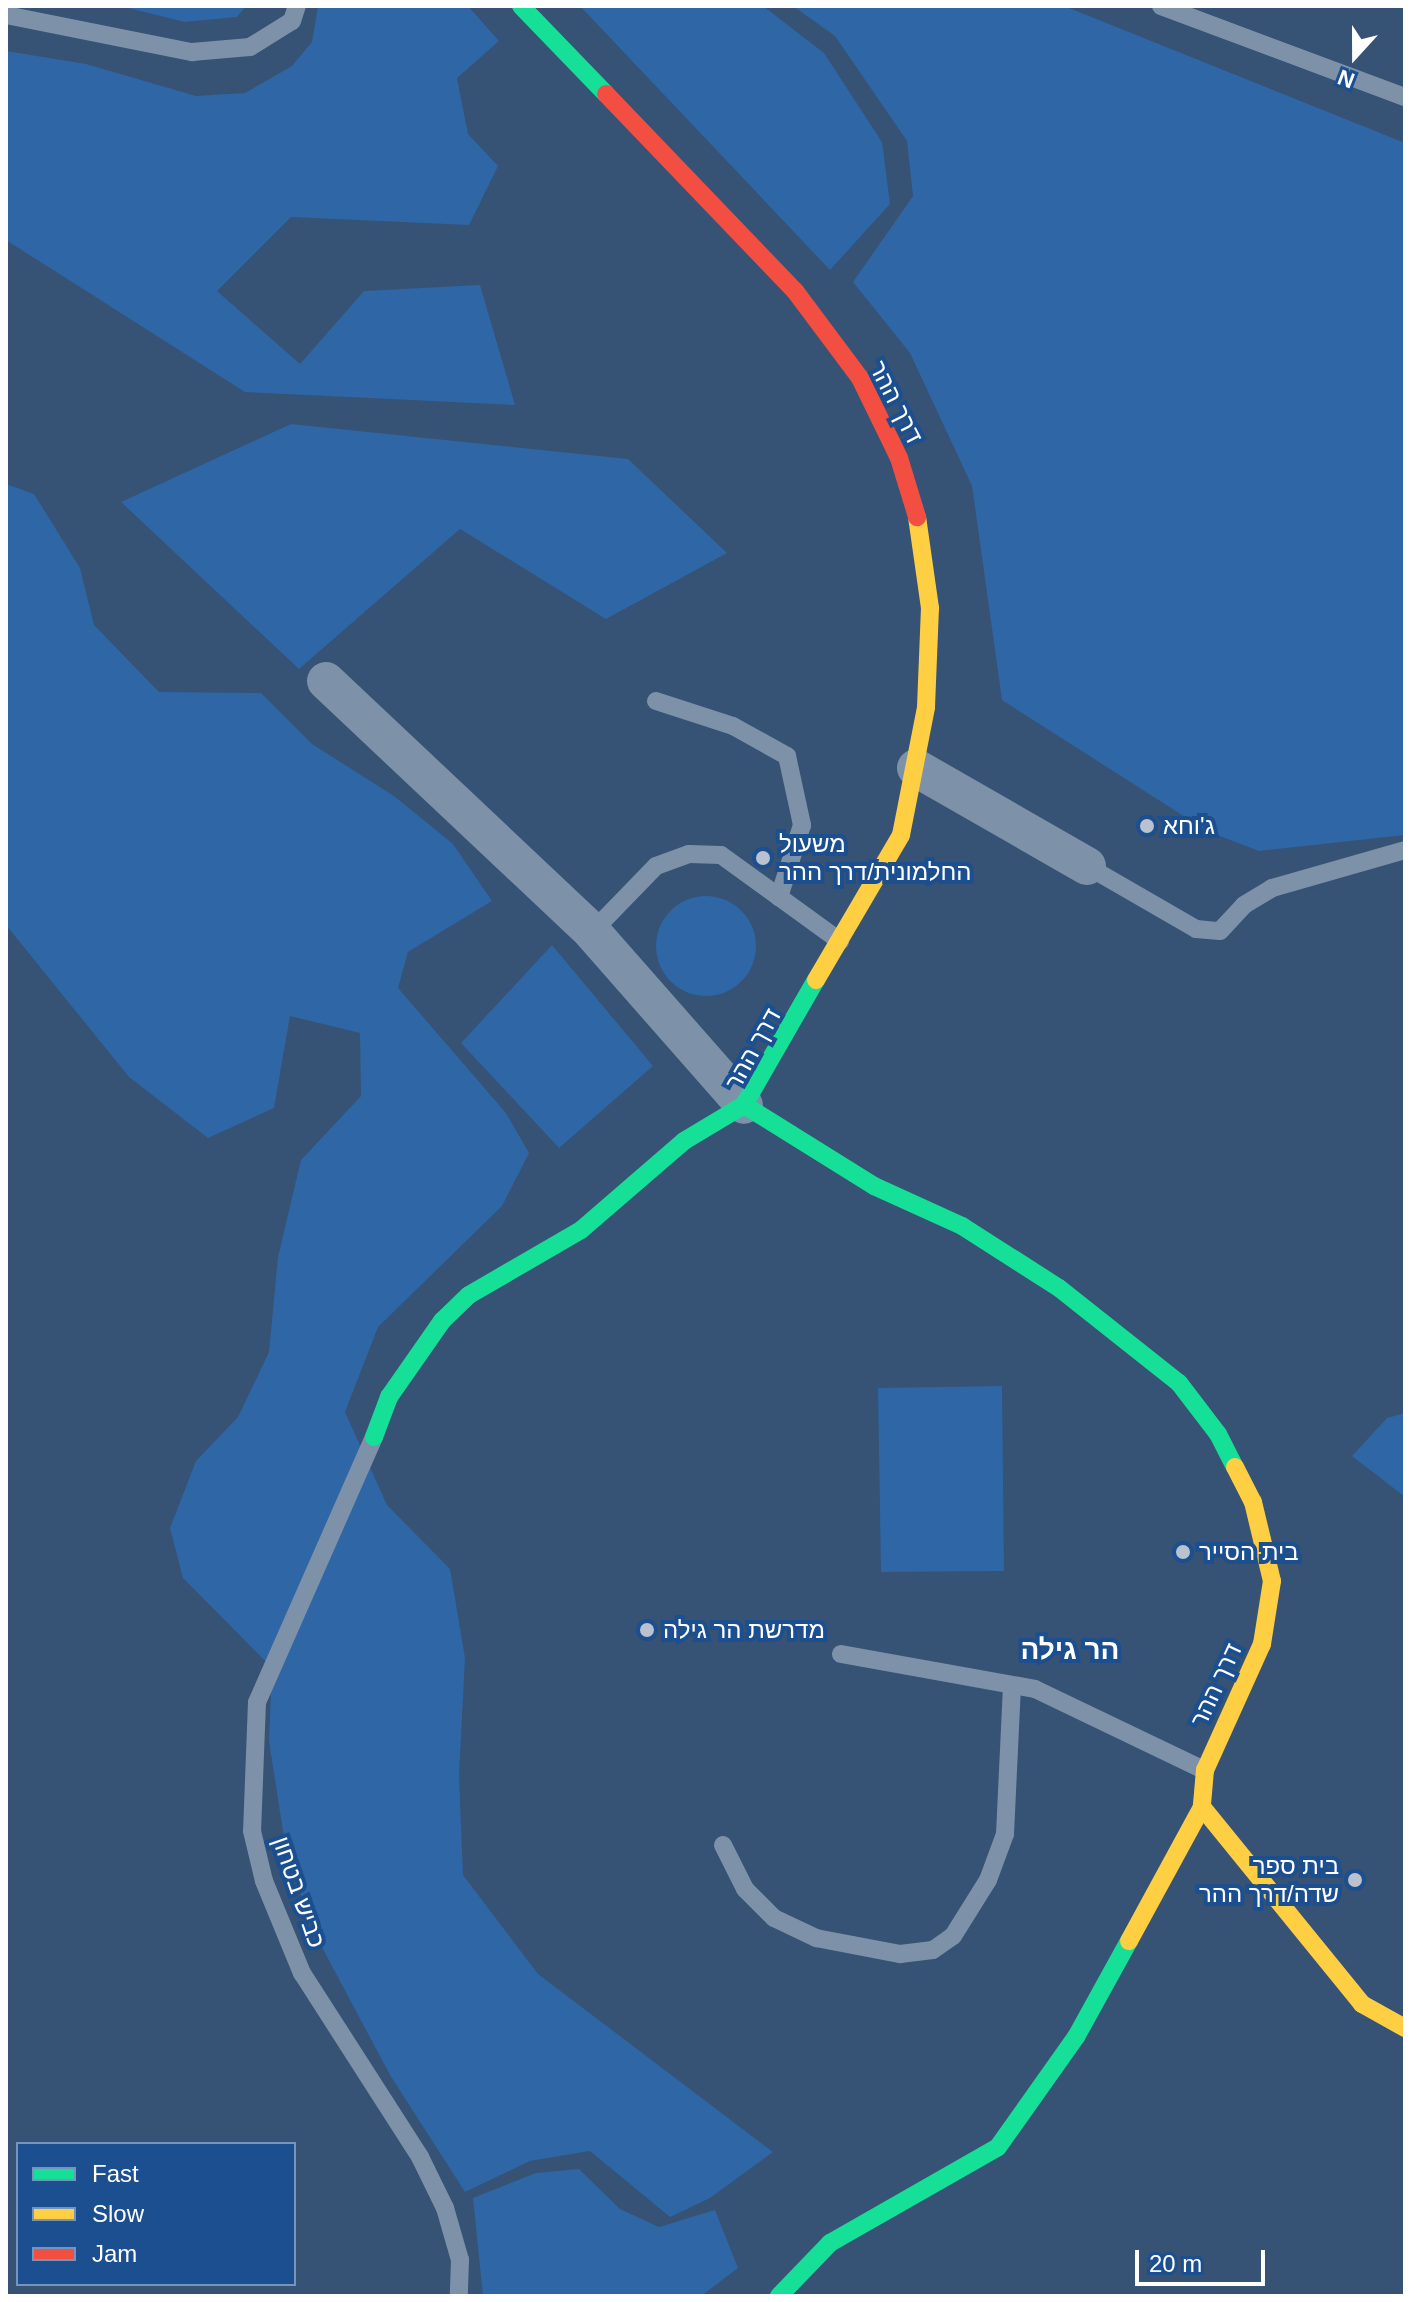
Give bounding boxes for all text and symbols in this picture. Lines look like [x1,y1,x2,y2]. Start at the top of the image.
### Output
north arrow [1315,16,1395,96]
text: N [1334,64,1358,93]
street label: דרך ההר [863,356,929,448]
place label: ג'וחא [1163,812,1215,840]
marker: ג'וחא [1138,817,1156,835]
place label: משעול החלמונית/דרך ההר [779,830,971,886]
marker: משעול החלמונית/דרך ההר [754,849,772,867]
street label: דרך ההר [719,1003,787,1095]
place label: בית הסייר [1199,1538,1299,1566]
marker: בית הסייר [1174,1543,1192,1561]
place label: מדרשת הר גילה [663,1616,825,1644]
marker: מדרשת הר גילה [638,1621,656,1639]
district label: הר גילה [1020,1633,1120,1667]
street label: דרך ההר [1184,1639,1248,1731]
street label: כביש בטחון [267,1833,331,1951]
place label: בית ספר שדה/דרך ההר [1199,1852,1339,1908]
marker: בית ספר שדה/דרך ההר [1346,1871,1364,1889]
legend [16,2142,296,2286]
text: Fast [92,2160,139,2187]
text: Slow [92,2200,144,2227]
scale bar [1139,2234,1269,2284]
text: Jam [92,2240,137,2267]
text: 20 m [1149,2250,1202,2277]

